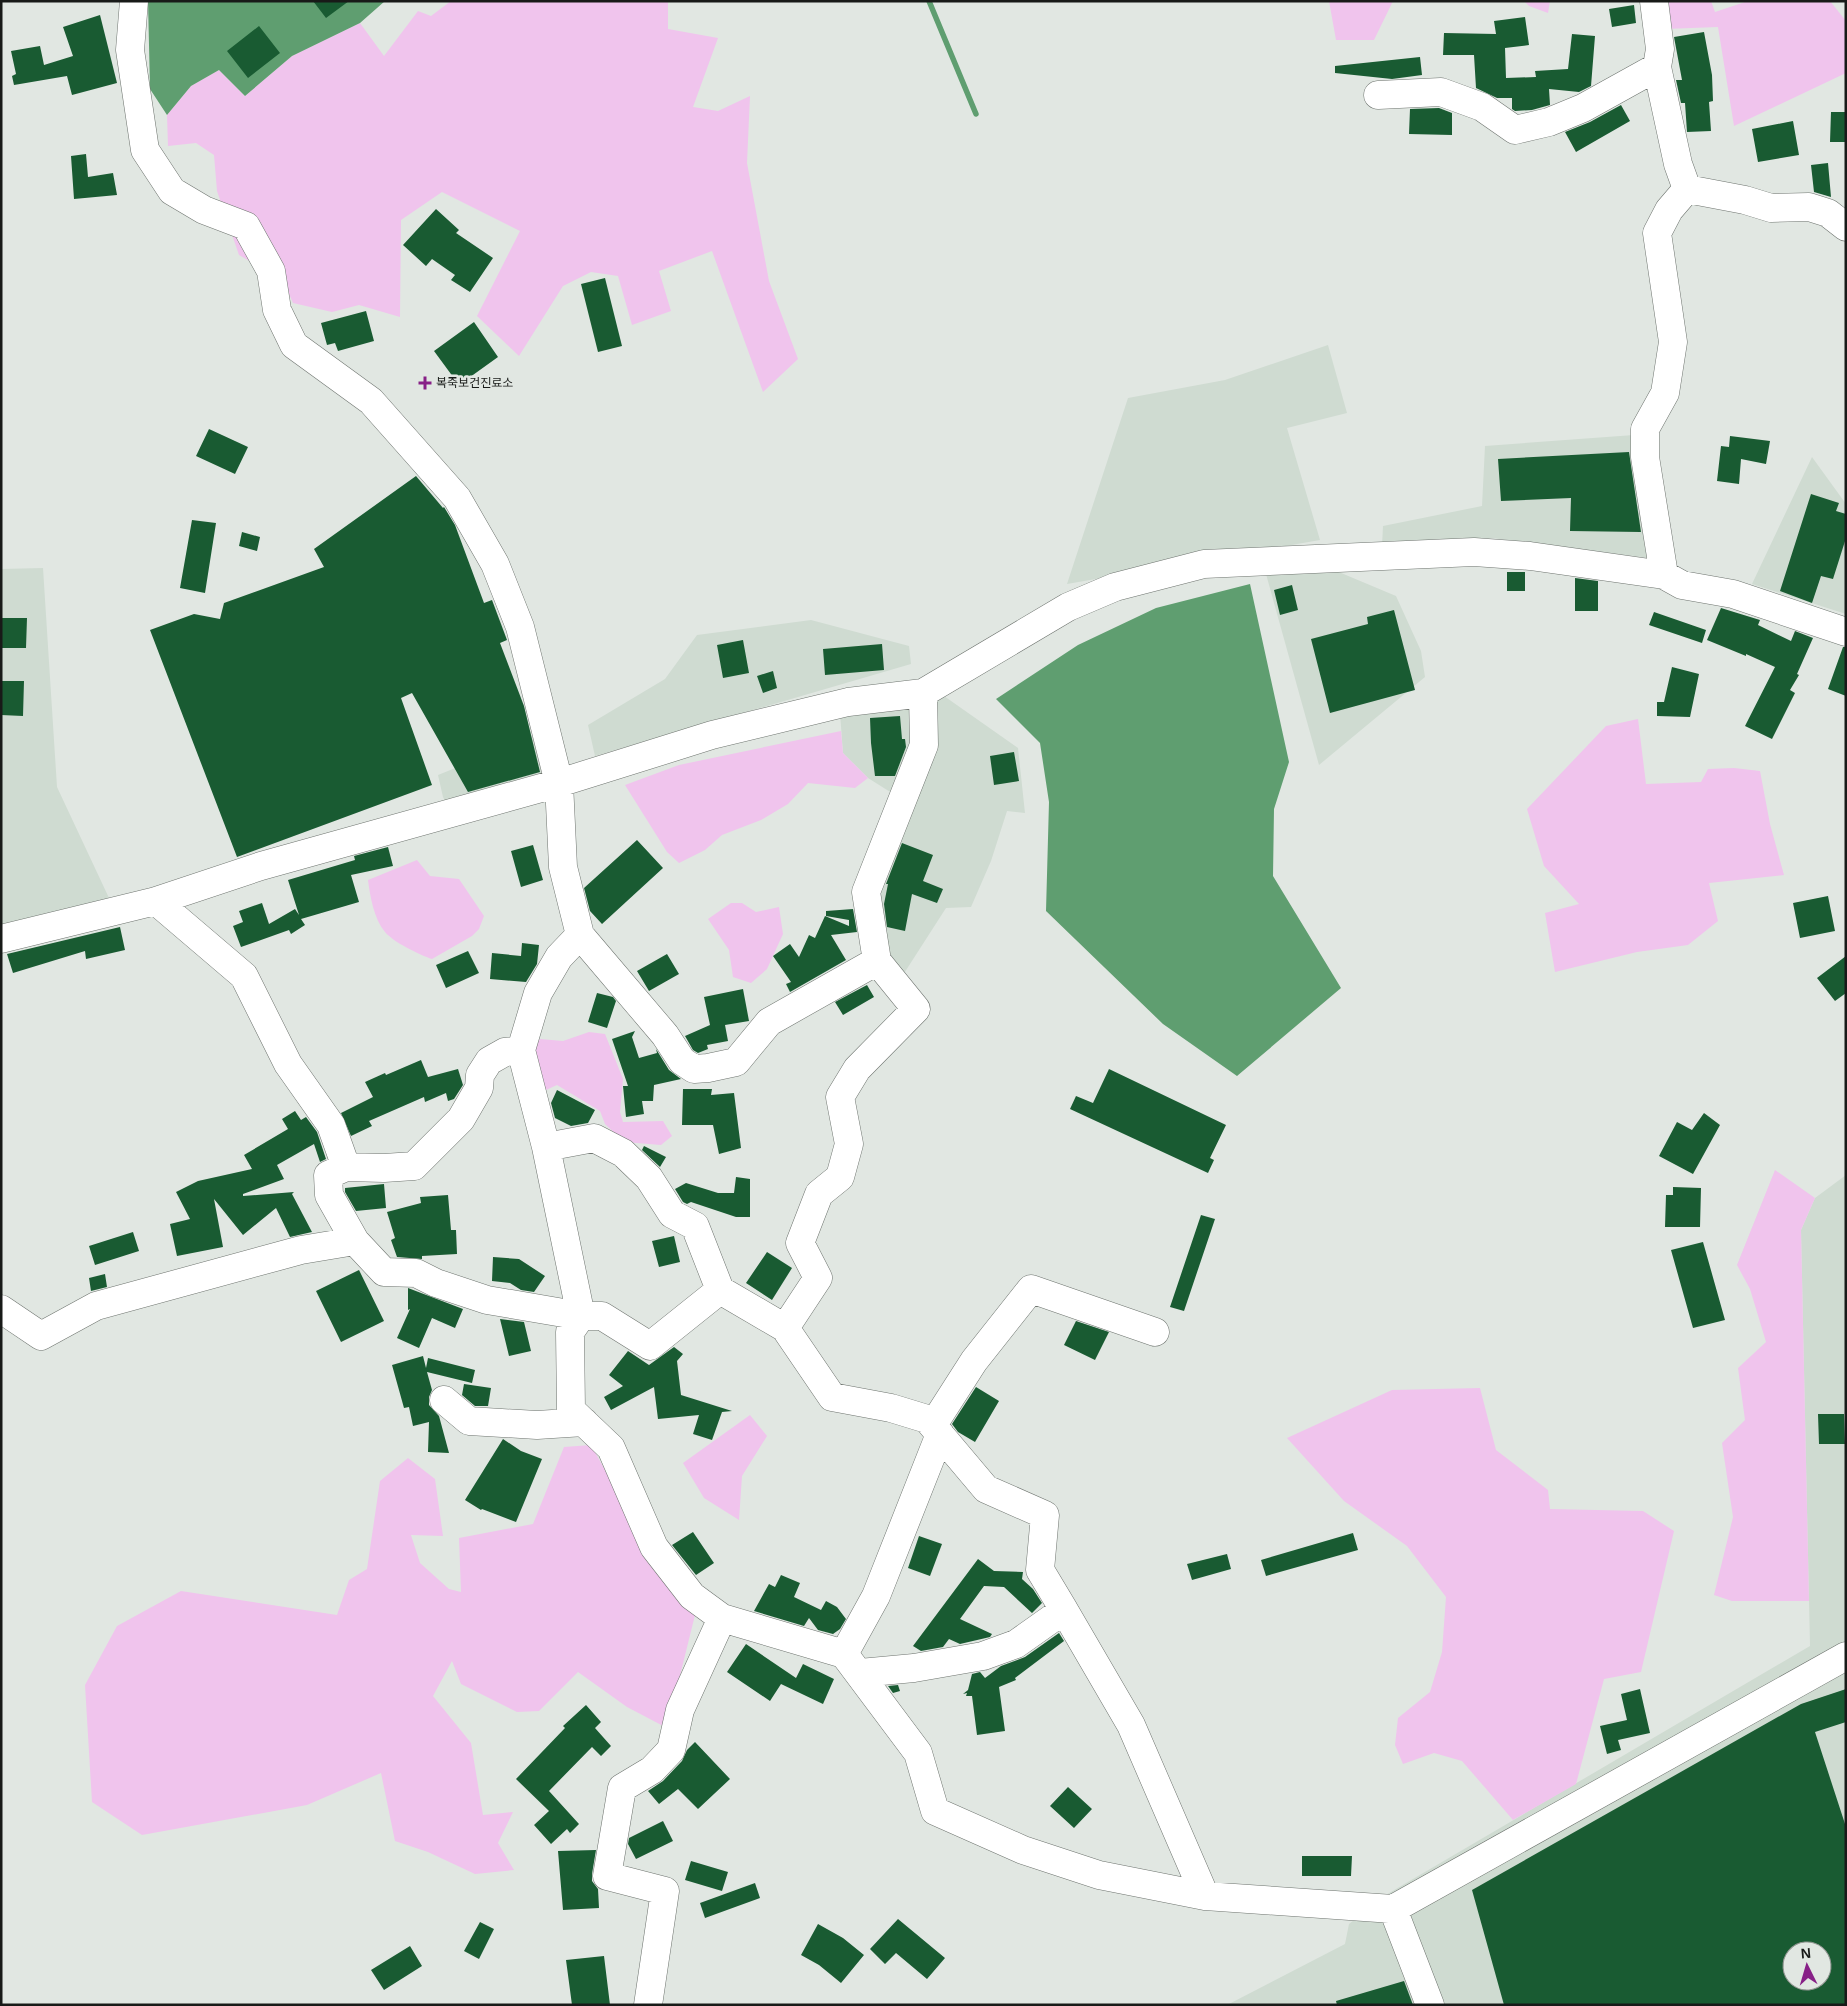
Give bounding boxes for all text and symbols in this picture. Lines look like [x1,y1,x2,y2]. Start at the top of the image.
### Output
marker: 복죽보건진료소 [418,376,432,390]
place label: 복죽보건진료소 [436,376,513,390]
north arrow [1782,1941,1832,1991]
text: N [1800,1945,1812,1961]

